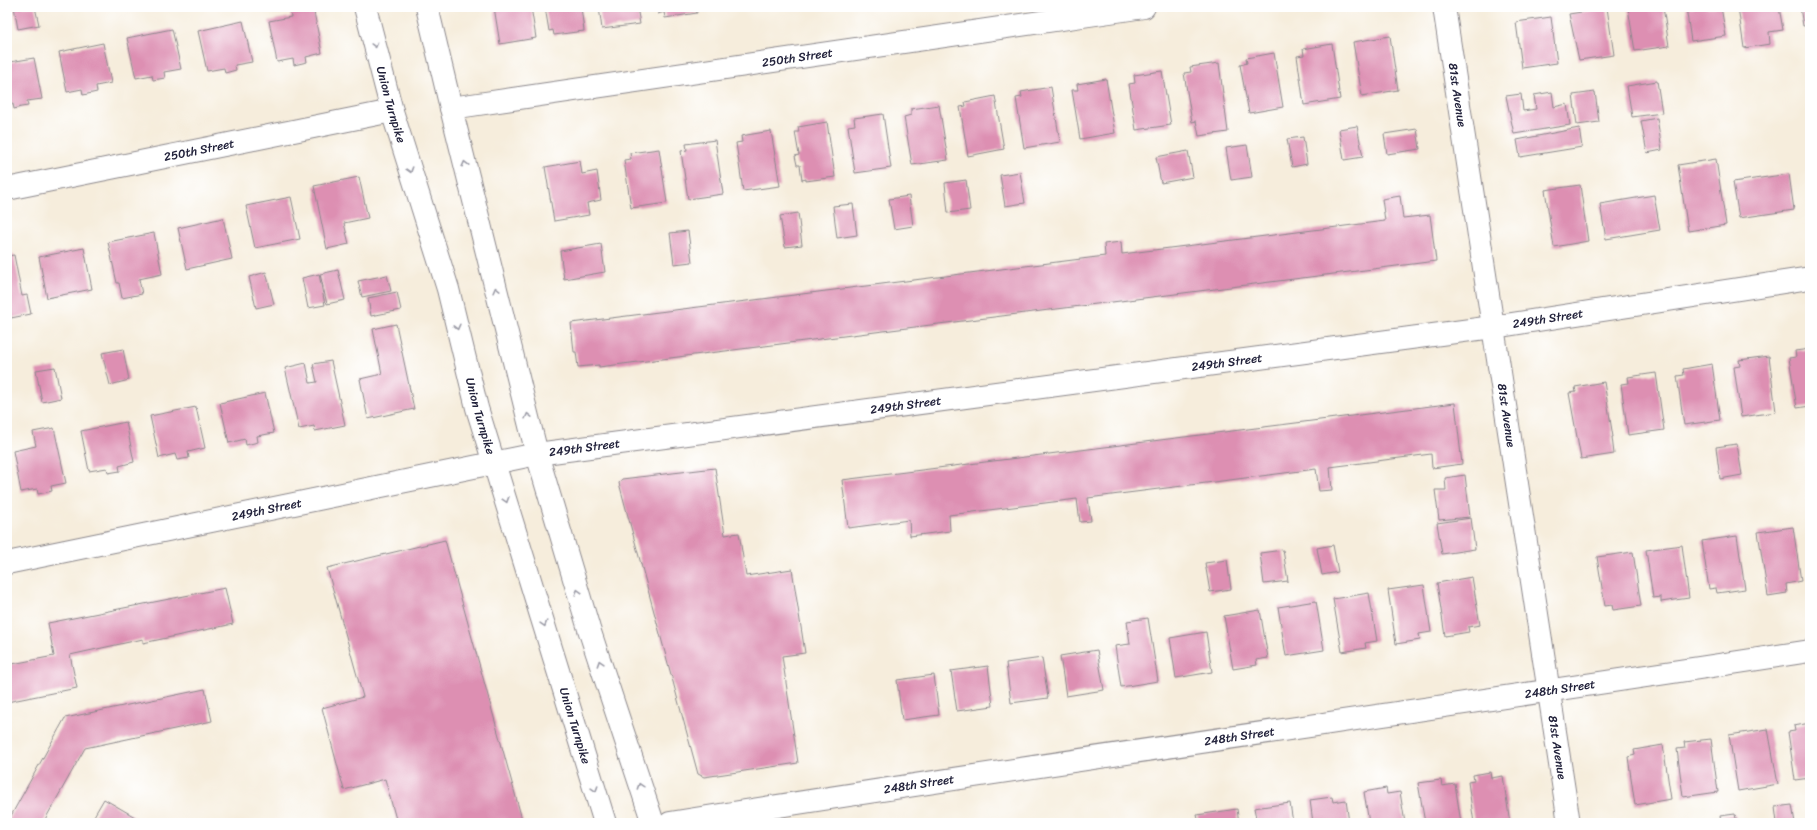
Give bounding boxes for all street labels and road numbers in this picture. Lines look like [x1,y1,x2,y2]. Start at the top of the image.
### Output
street label: 250th Street [760,41,834,74]
street label: 81st Avenue [1442,61,1473,129]
street label: Union Turnpike [370,64,412,146]
street label: 250th Street [162,132,236,168]
street label: 249th Street [1511,302,1585,335]
street label: 249th Street [1190,347,1264,378]
street label: Union Turnpike [459,375,502,457]
street label: 81st Avenue [1491,382,1522,449]
street label: 249th Street [869,389,943,421]
street label: 249th Street [548,432,621,463]
street label: 249th Street [229,492,304,528]
street label: 248th Street [1523,673,1597,705]
street label: Union Turnpike [553,685,597,767]
street label: 81st Avenue [1542,714,1573,781]
street label: 248th Street [1203,720,1276,752]
street label: 248th Street [882,768,956,800]

